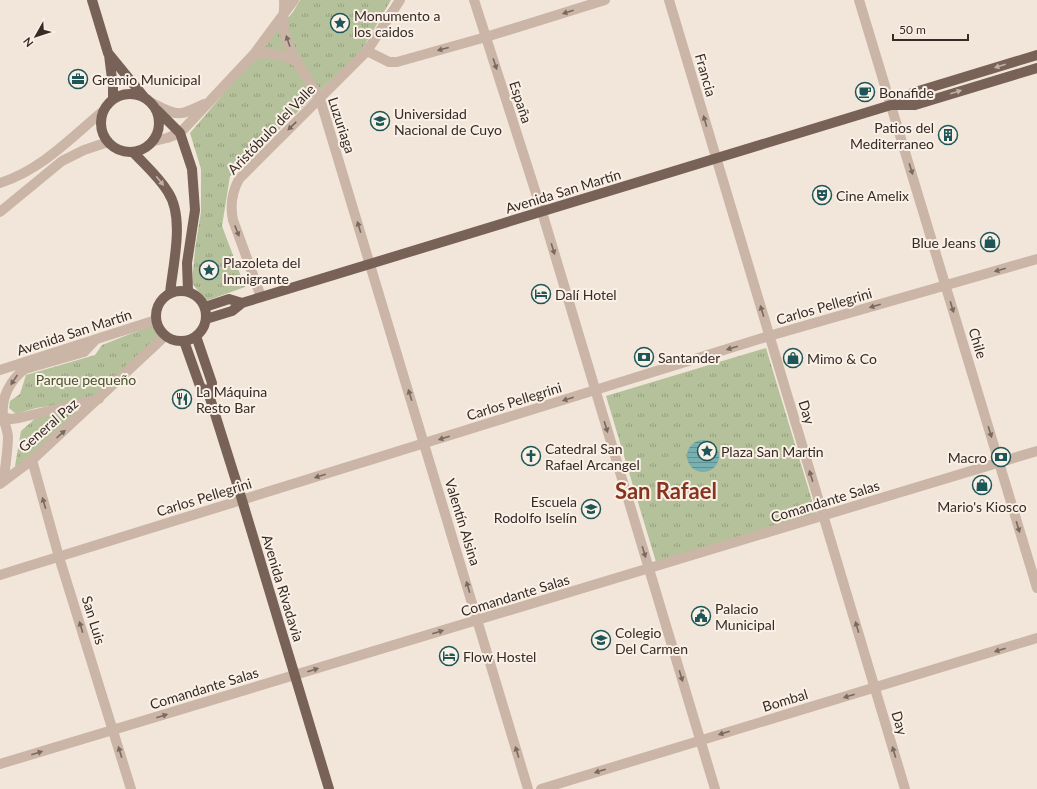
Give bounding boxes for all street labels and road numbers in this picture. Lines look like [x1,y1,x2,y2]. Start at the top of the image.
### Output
street label: Francia [692,51,720,99]
street label: España [506,79,536,125]
street label: Aristóbulo del Valle [224,81,318,177]
street label: Luzuriaga [325,95,359,155]
street label: Avenida San Martín [503,165,623,217]
street label: Carlos Pellegrini [774,284,874,328]
street label: Avenida San Martín [14,305,134,359]
street label: Chile [965,326,991,360]
street label: Carlos Pellegrini [464,378,564,424]
street label: General Paz [15,395,81,455]
street label: Day [795,398,819,427]
street label: Carlos Pellegrini [154,474,254,520]
street label: Valentín Alsina [442,476,484,568]
street label: Comandante Salas [769,476,881,526]
street label: Avenida Rivadavia [259,532,307,644]
street label: Comandante Salas [459,570,571,620]
street label: San Luis [79,594,109,646]
street label: Comandante Salas [148,663,260,713]
street label: Bombal [760,685,810,715]
street label: Day [888,709,912,738]

